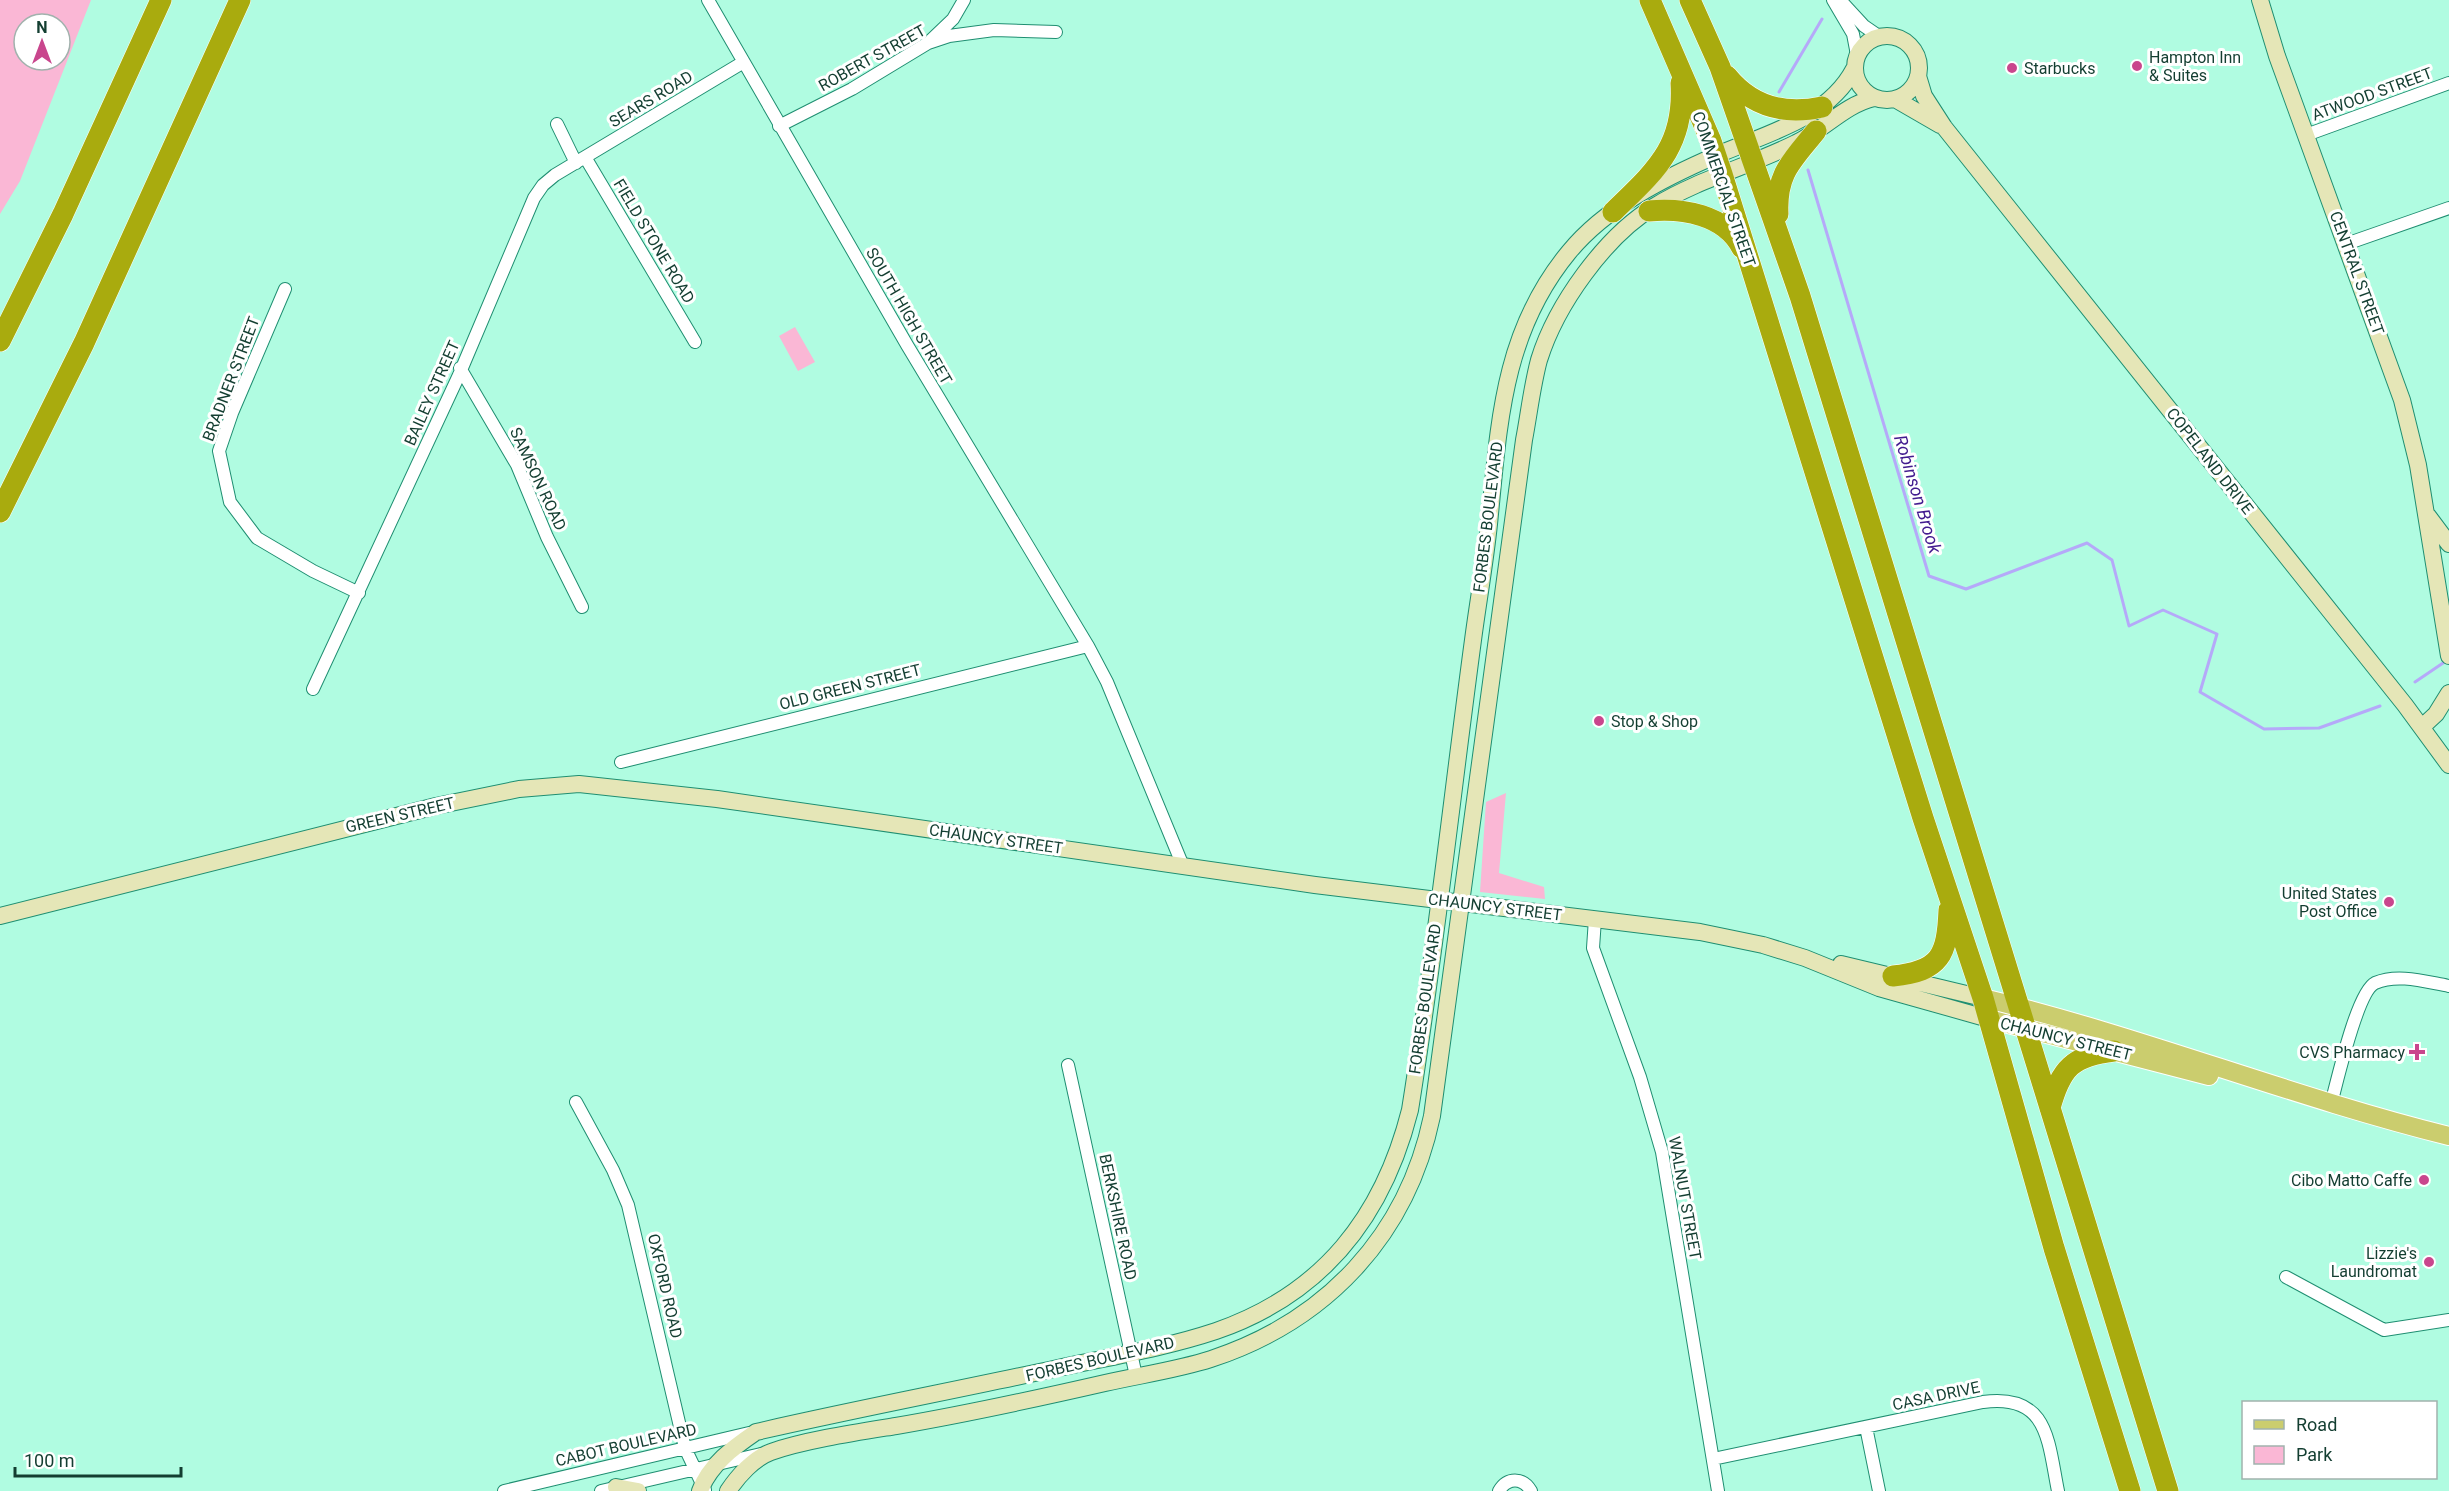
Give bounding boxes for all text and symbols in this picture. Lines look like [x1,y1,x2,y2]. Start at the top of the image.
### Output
north arrow [12,12,72,72]
text: N [36,18,48,37]
street label: ROBERT STREET [815,21,929,95]
place label: Hampton Inn & Suites [2149,48,2241,85]
place label: Starbucks [2024,59,2095,78]
marker: Hampton Inn & Suites [2130,59,2144,73]
marker: Starbucks [2005,61,2019,75]
street label: ATWOOD STREET [2309,63,2435,125]
street label: SEARS ROAD [606,67,696,131]
street label: COMMERCIAL STREET [1688,109,1760,270]
street label: FIELD STONE ROAD [609,176,699,306]
street label: CENTRAL STREET [2326,209,2388,338]
street label: SOUTH HIGH STREET [862,244,956,388]
street label: BRADNER STREET [198,314,264,444]
street label: BAILEY STREET [400,337,464,448]
street label: COPELAND DRIVE [2163,404,2257,518]
street label: SAMSON ROAD [506,424,570,534]
water label: Robinson Brook [1890,432,1946,557]
street label: FORBES BOULEVARD [1469,441,1507,593]
street label: OLD GREEN STREET [777,660,923,714]
place label: Stop & Shop [1611,712,1698,731]
marker: Stop & Shop [1592,714,1606,728]
street label: GREEN STREET [344,793,457,837]
street label: CHAUNCY STREET [928,820,1065,858]
place label: United States Post Office [2282,884,2377,921]
street label: CHAUNCY STREET [1427,889,1564,925]
marker: United States Post Office [2382,895,2396,909]
street label: FORBES BOULEVARD [1405,923,1445,1075]
street label: CHAUNCY STREET [1998,1013,2134,1065]
place label: CVS Pharmacy [2299,1043,2405,1062]
marker: CVS Pharmacy [2410,1045,2424,1059]
street label: WALNUT STREET [1665,1135,1705,1262]
street label: BERKSHIRE ROAD [1095,1152,1141,1282]
place label: Cibo Matto Caffe [2291,1171,2412,1190]
marker: Cibo Matto Caffe [2417,1173,2431,1187]
street label: OXFORD ROAD [644,1232,686,1340]
place label: Lizzie's Laundromat [2331,1244,2417,1281]
marker: Lizzie's Laundromat [2422,1255,2436,1269]
street label: FORBES BOULEVARD [1024,1333,1176,1385]
street label: CASA DRIVE [1891,1377,1981,1415]
legend [2242,1401,2437,1479]
text: Road [2296,1414,2337,1435]
street label: CABOT BOULEVARD [554,1420,698,1470]
scale bar [15,1440,182,1478]
text: Park [2296,1444,2333,1465]
text: 100 m [24,1450,75,1471]

